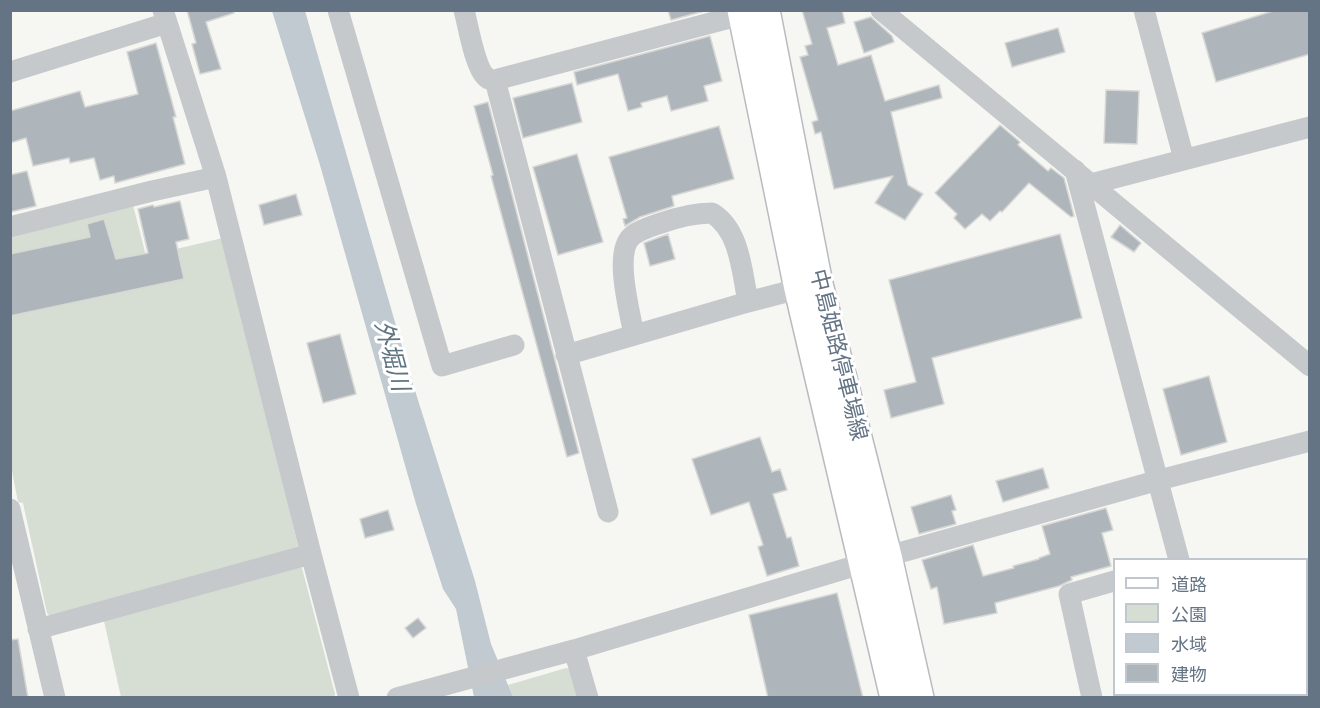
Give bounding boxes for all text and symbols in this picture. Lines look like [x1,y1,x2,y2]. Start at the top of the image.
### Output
street label: 中島姫路停車場線 [804,266,872,444]
water label: 外堀川 [368,317,414,395]
legend [1113,558,1308,696]
text: 道路 [1171,573,1207,596]
text: 公園 [1171,603,1207,626]
text: 水域 [1171,633,1207,656]
text: 建物 [1171,663,1207,686]

